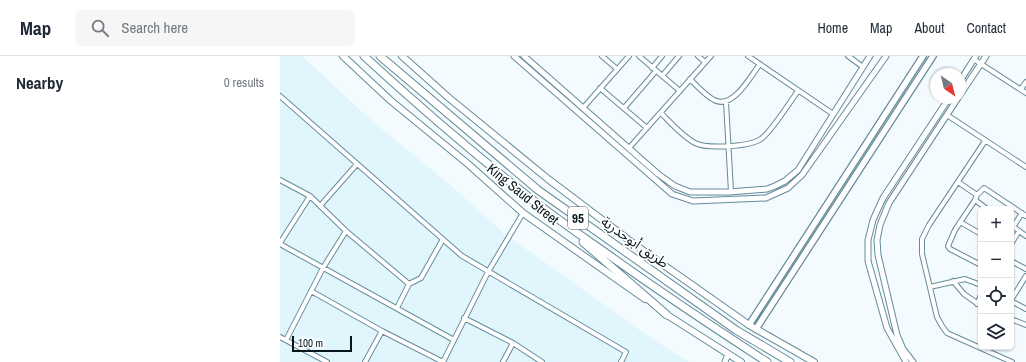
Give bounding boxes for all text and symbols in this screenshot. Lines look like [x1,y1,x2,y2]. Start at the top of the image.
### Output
search box [75,10,355,46]
text: Map [20,15,51,41]
icon: search [89,17,111,39]
text: Search here [121,17,188,38]
text: Home [817,19,848,37]
text: Map [870,19,892,37]
text: About [914,19,944,37]
text: Contact [966,19,1006,37]
north arrow [930,68,966,104]
text: Nearby [16,71,63,94]
text: 0 results [224,74,264,91]
street label: King Saud Street [483,159,563,229]
map controls [978,206,1014,350]
button: + [978,206,1014,242]
road number: 95 [568,207,588,229]
street label: طريق أبوحدرية [597,212,672,273]
button: − [978,242,1014,278]
button: locate [978,278,1014,314]
button: layers [978,314,1014,350]
scale bar [292,334,352,353]
text: 100 m [298,336,323,350]

